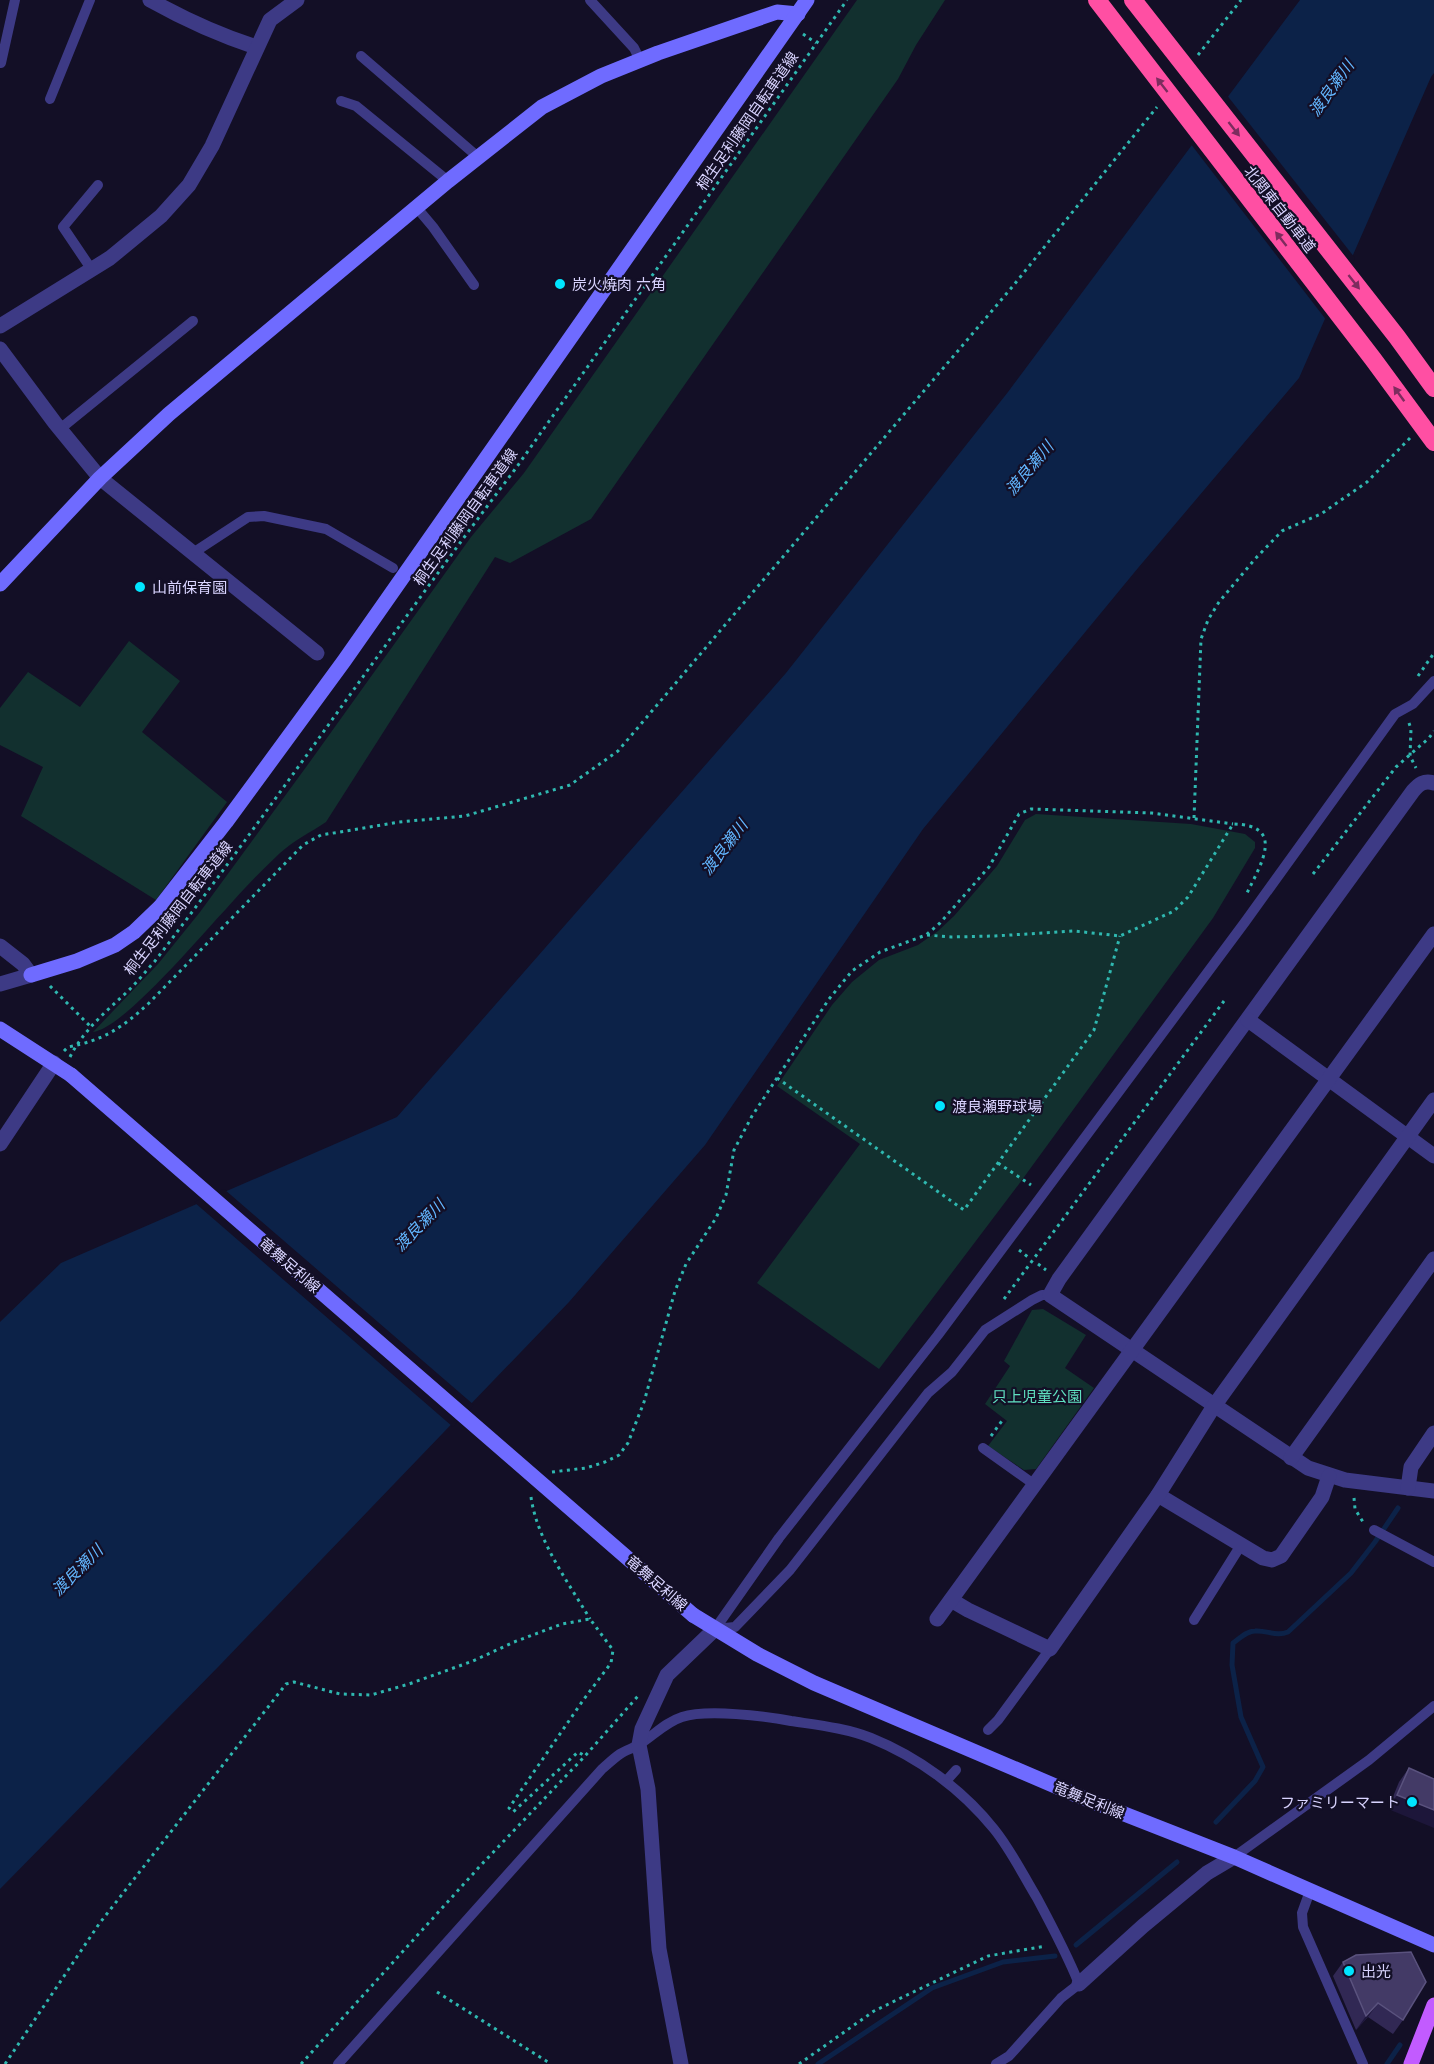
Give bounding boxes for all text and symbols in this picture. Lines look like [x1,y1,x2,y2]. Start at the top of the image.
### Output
street label: 桐生足利藤岡自転車道線 [692,48,802,194]
water label: 渡良瀬川 [1304,55,1359,120]
one-way arrow [1156,77,1168,93]
one-way arrow [1228,121,1240,136]
street label: 北関東自動車道 [1240,162,1320,256]
one-way arrow [1275,232,1287,248]
place label: 炭火焼肉 六角 [572,275,666,294]
one-way arrow [1348,275,1360,290]
marker: 炭火焼肉 六角 [553,277,567,291]
one-way arrow [1394,387,1406,402]
water label: 渡良瀬川 [1001,436,1059,499]
street label: 桐生足利藤岡自転車道線 [409,445,521,589]
place label: 山前保育園 [152,578,227,597]
marker: 山前保育園 [133,580,147,594]
water label: 渡良瀬川 [696,814,753,878]
street label: 桐生足利藤岡自転車道線 [120,837,236,979]
place label: 渡良瀬野球場 [952,1097,1042,1116]
marker: 渡良瀬野球場 [933,1099,947,1113]
water label: 渡良瀬川 [390,1194,450,1255]
street label: 竜舞足利線 [255,1233,325,1297]
park label: 只上児童公園 [992,1387,1082,1406]
water label: 渡良瀬川 [47,1539,108,1600]
street label: 竜舞足利線 [622,1551,692,1615]
street label: 竜舞足利線 [1051,1777,1127,1823]
place label: ファミリーマート [1280,1793,1400,1812]
marker: ファミリーマート [1405,1795,1419,1809]
place label: 出光 [1361,1962,1391,1981]
marker: 出光 [1342,1964,1356,1978]

